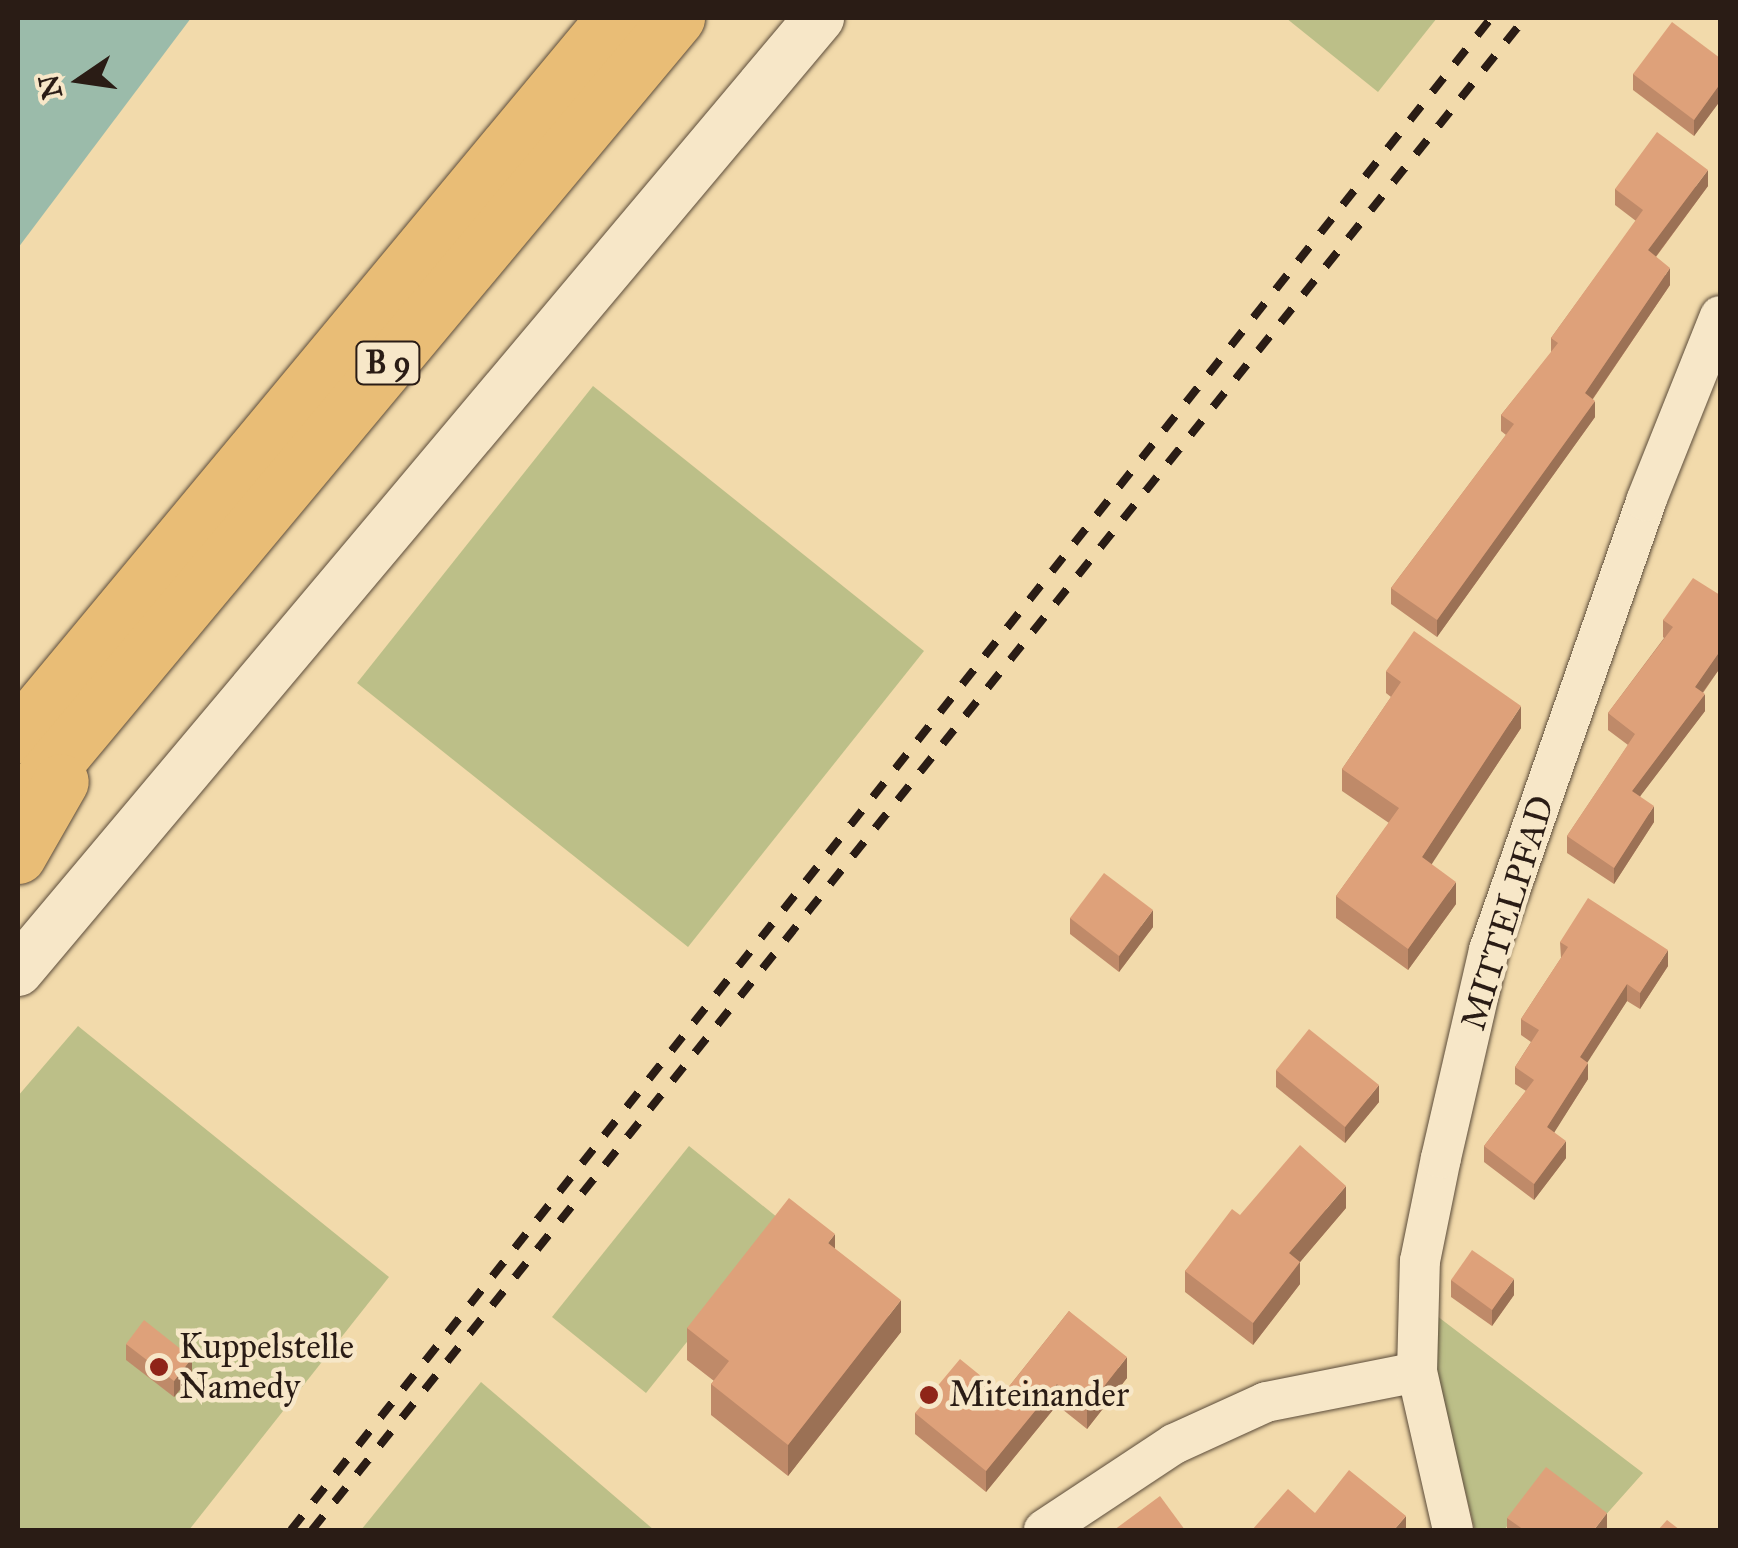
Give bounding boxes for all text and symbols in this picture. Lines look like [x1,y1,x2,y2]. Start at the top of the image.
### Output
north arrow [30,30,130,130]
text: N [31,71,70,102]
road number: B 9 [353,336,423,390]
street label: MITTELPFAD [1452,791,1564,1035]
place label: Kuppelstelle Namedy [179,1326,354,1408]
marker: Kuppelstelle Namedy [148,1356,170,1378]
place label: Miteinander [949,1374,1129,1416]
marker: Miteinander [918,1384,940,1406]

